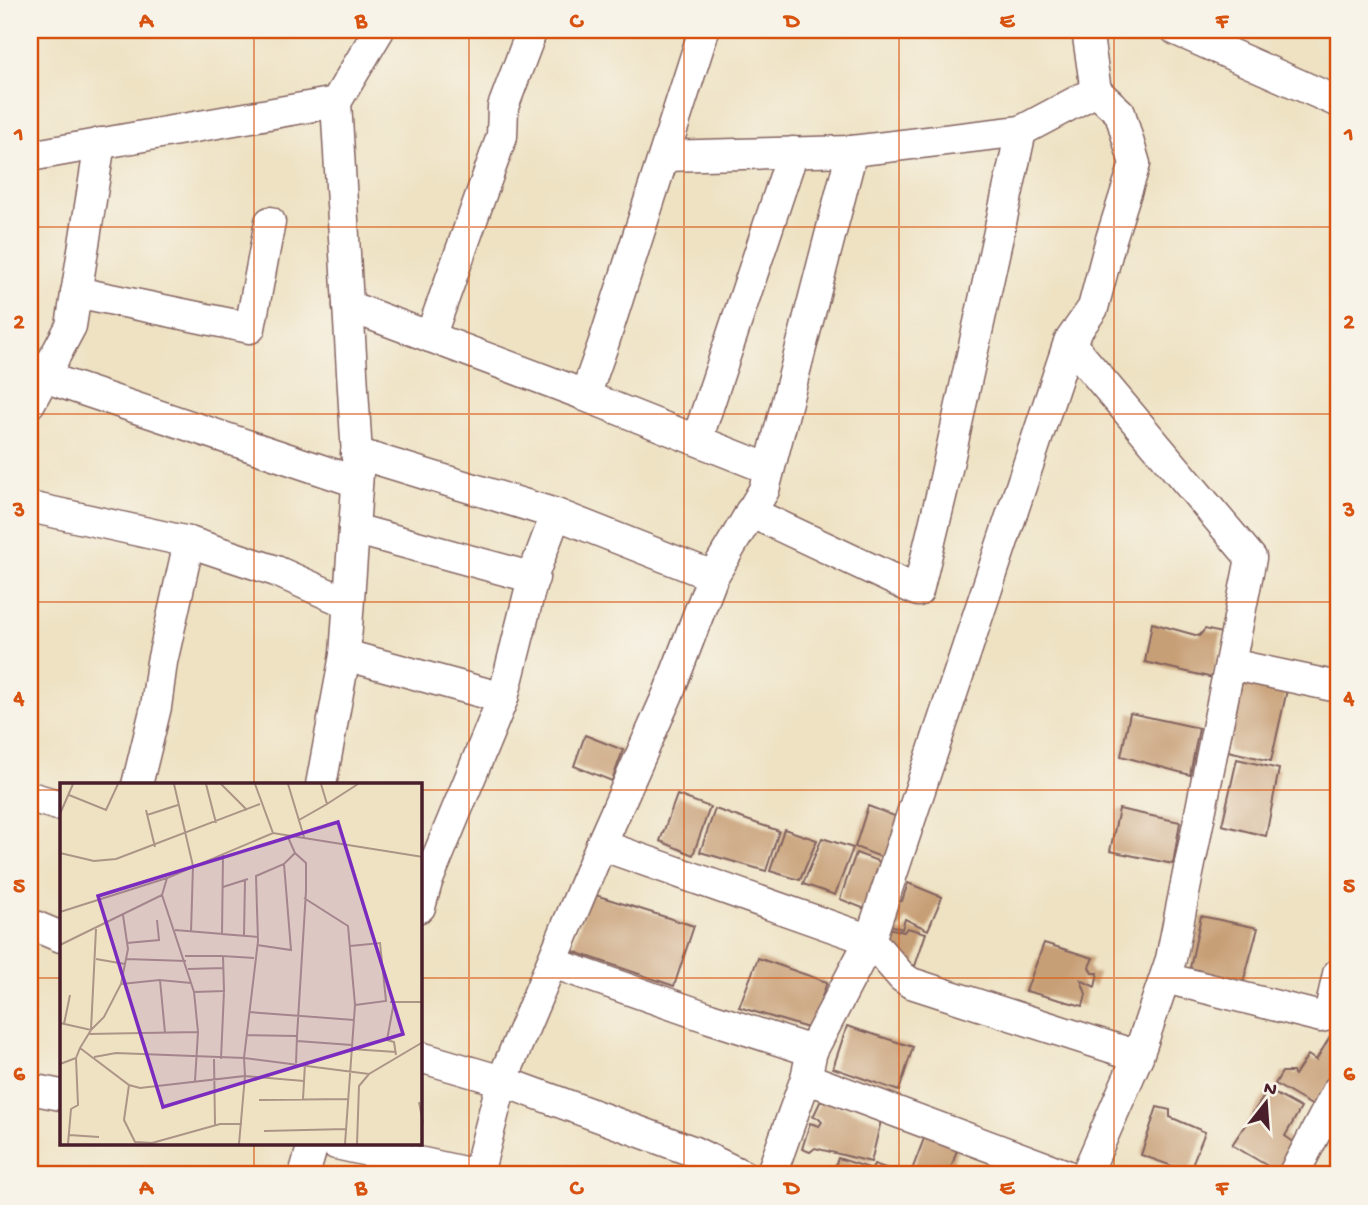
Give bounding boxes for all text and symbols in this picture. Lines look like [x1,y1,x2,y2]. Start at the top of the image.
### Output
text: A [138,9,154,36]
text: B [354,9,368,36]
text: C [570,9,585,36]
text: D [783,9,801,36]
text: E [1000,9,1016,36]
text: F [1215,9,1230,36]
text: 1 [13,122,24,149]
text: 1 [1343,122,1354,149]
text: 2 [13,310,25,337]
text: 2 [1343,310,1355,337]
text: 3 [12,498,25,525]
text: 3 [1342,498,1355,525]
text: 4 [13,686,25,713]
text: 4 [1343,686,1355,713]
inset map [60,783,422,1146]
text: 5 [13,874,25,901]
text: 5 [1343,874,1355,901]
text: 6 [13,1062,26,1089]
text: 6 [1343,1062,1356,1089]
north arrow [1232,1068,1302,1138]
text: N [1261,1077,1279,1103]
text: A [138,1176,154,1203]
text: B [354,1176,368,1203]
text: C [570,1176,585,1203]
text: D [783,1176,801,1203]
text: E [1000,1176,1016,1203]
text: F [1215,1176,1230,1203]

